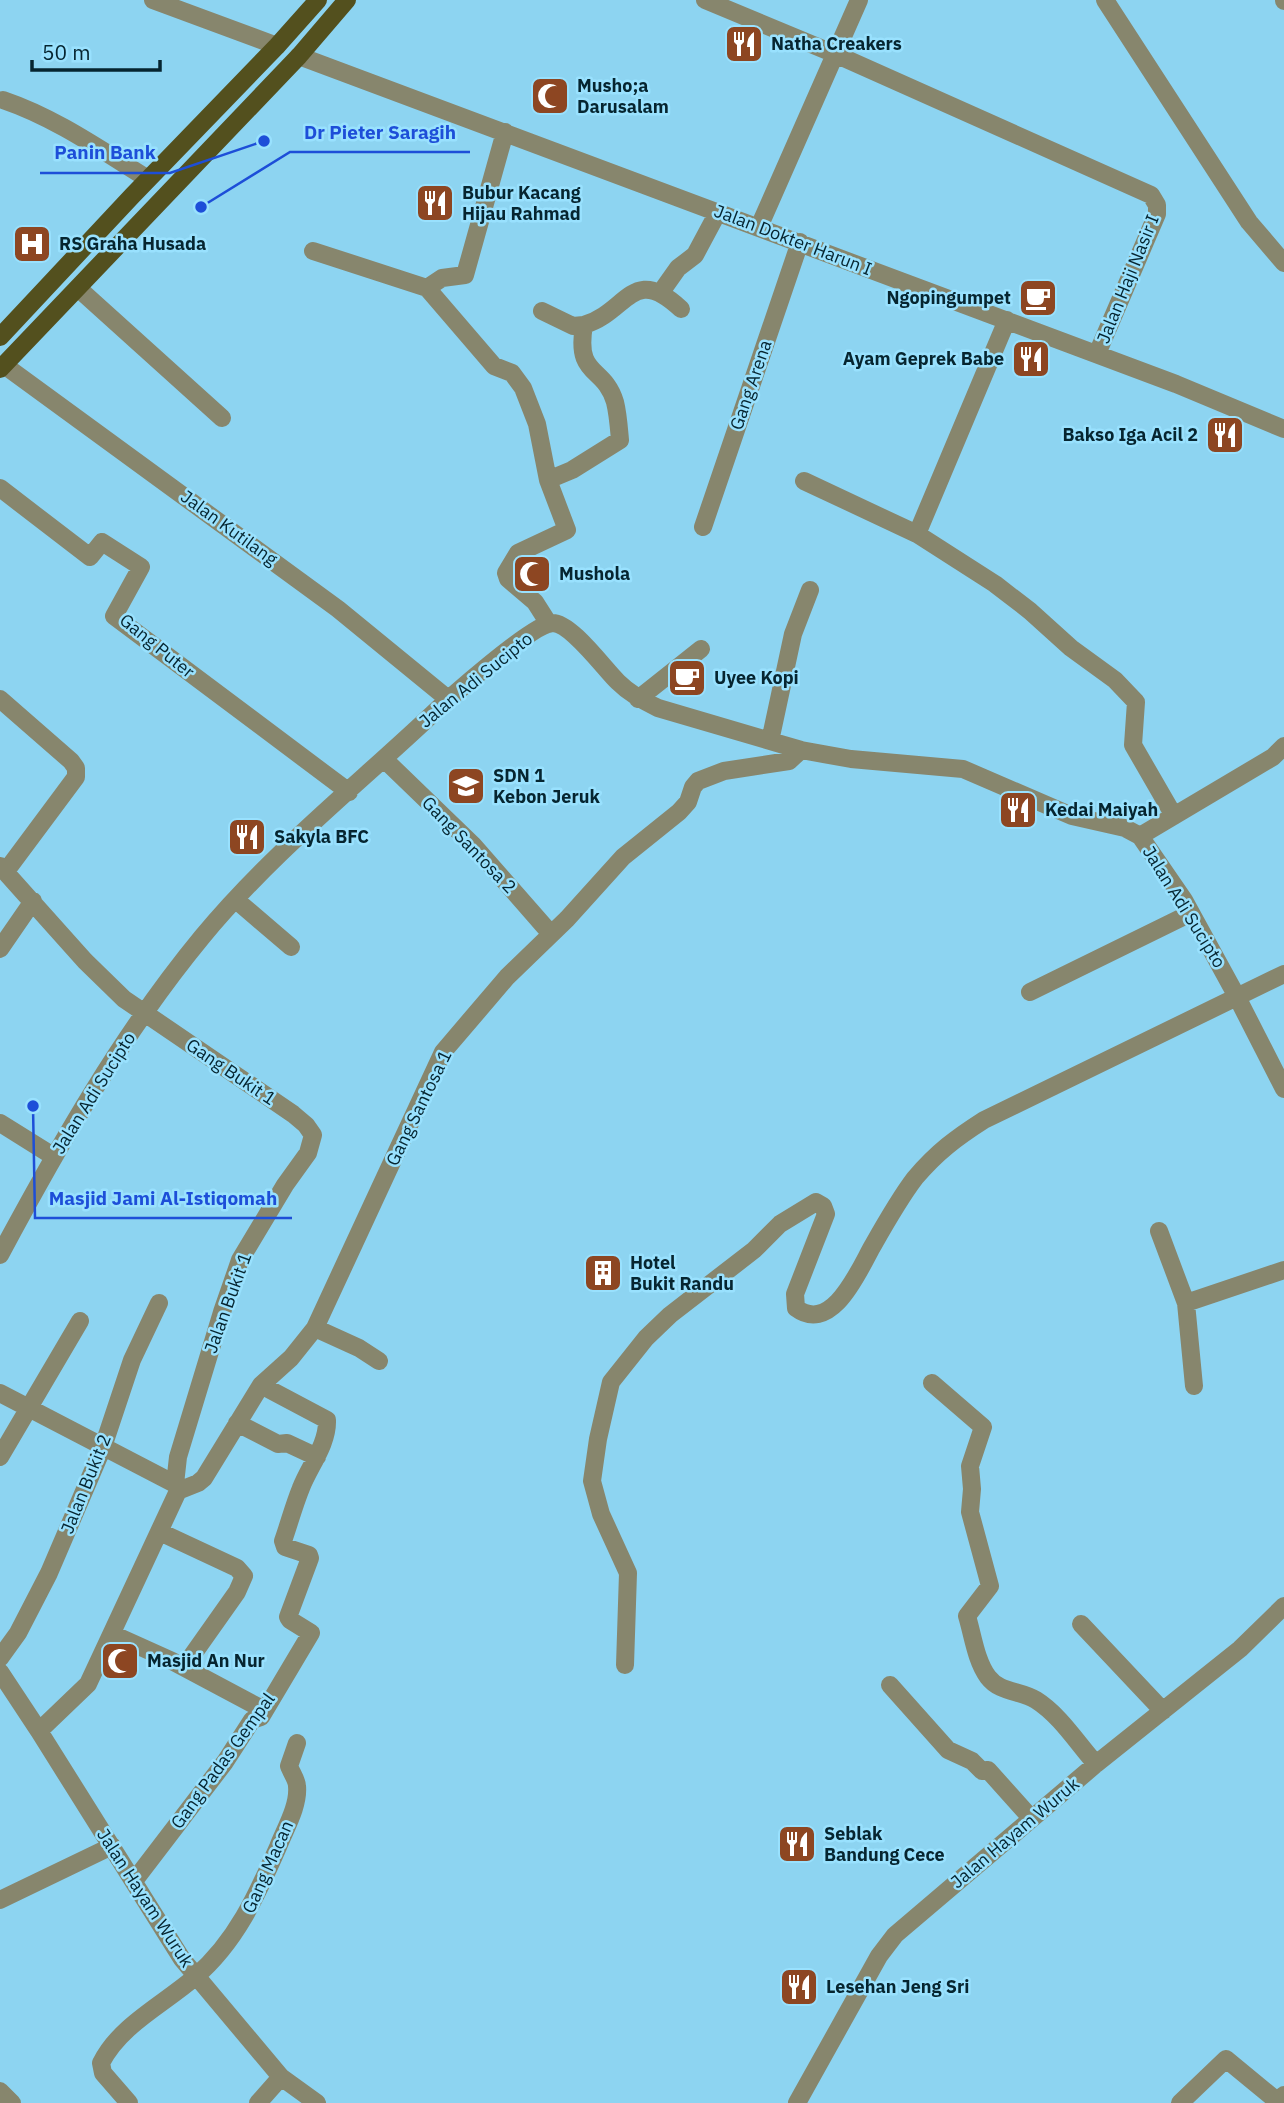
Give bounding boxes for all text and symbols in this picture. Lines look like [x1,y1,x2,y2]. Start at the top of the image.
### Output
restaurant icon: Natha Creakers [723,23,765,65]
scale bar [32,28,159,72]
place label: Natha Creakers [771,32,902,55]
text: 50 m [42,38,91,66]
place label: Musho;a Darusalam [577,74,669,118]
mosque icon: Musho;a Darusalam [529,75,571,117]
callout: Dr Pieter Saragih [290,112,470,152]
text: Dr Pieter Saragih [304,120,456,144]
callout: Panin Bank [40,133,170,173]
text: Panin Bank [54,140,156,164]
place label: Bubur Kacang Hijau Rahmad [462,181,581,225]
restaurant icon: Bubur Kacang Hijau Rahmad [414,182,456,224]
street label: Jalan Dokter Harun I [711,199,875,280]
street label: Jalan Haji Nasir I [1091,211,1164,347]
hospital icon: RS Graha Husada [11,223,53,265]
place label: RS Graha Husada [59,232,206,255]
cafe icon: Ngopingumpet [1017,277,1059,319]
place label: Ngopingumpet [887,286,1011,309]
street label: Gang Arena [724,336,777,433]
restaurant icon: Ayam Geprek Babe [1010,338,1052,380]
place label: Ayam Geprek Babe [843,347,1004,370]
restaurant icon: Bakso Iga Acil 2 [1204,414,1246,456]
place label: Bakso Iga Acil 2 [1063,423,1198,446]
street label: Jalan Kutilang [176,485,283,571]
mosque icon: Mushola [511,553,553,595]
place label: Mushola [559,562,630,585]
street label: Gang Puter [115,608,200,683]
street label: Jalan Adi Sucipto [414,627,537,732]
cafe icon: Uyee Kopi [666,657,708,699]
place label: Uyee Kopi [714,666,799,689]
place label: SDN 1 Kebon Jeruk [493,764,600,808]
school or university icon: SDN 1 Kebon Jeruk [445,765,487,807]
restaurant icon: Kedai Maiyah [997,789,1039,831]
street label: Gang Santosa 2 [417,791,521,898]
place label: Kedai Maiyah [1045,798,1158,821]
restaurant icon: Sakyla BFC [226,816,268,858]
place label: Sakyla BFC [274,825,369,848]
street label: Jalan Adi Sucipto [1138,842,1231,972]
street label: Jalan Adi Sucipto [47,1028,140,1158]
street label: Gang Bukit 1 [182,1033,281,1110]
street label: Gang Santosa 1 [381,1046,457,1170]
callout: Masjid Jami Al-Istiqomah [35,1178,292,1218]
text: Masjid Jami Al-Istiqomah [49,1186,277,1210]
street label: Jalan Bukit 1 [199,1250,256,1356]
place label: Hotel Bukit Randu [630,1251,734,1295]
building icon: Hotel Bukit Randu [582,1252,624,1294]
street label: Jalan Bukit 2 [55,1431,116,1537]
mosque icon: Masjid An Nur [99,1640,141,1682]
place label: Masjid An Nur [147,1649,265,1672]
street label: Gang Padas Gempal [166,1688,280,1833]
street label: Jalan Hayam Wuruk [946,1772,1084,1893]
street label: Gang Macan [237,1817,298,1917]
place label: Seblak Bandung Cece [824,1822,945,1866]
restaurant icon: Seblak Bandung Cece [776,1823,818,1865]
street label: Jalan Hayam Wuruk [92,1824,199,1972]
restaurant icon: Lesehan Jeng Sri [778,1966,820,2008]
place label: Lesehan Jeng Sri [826,1975,969,1998]

